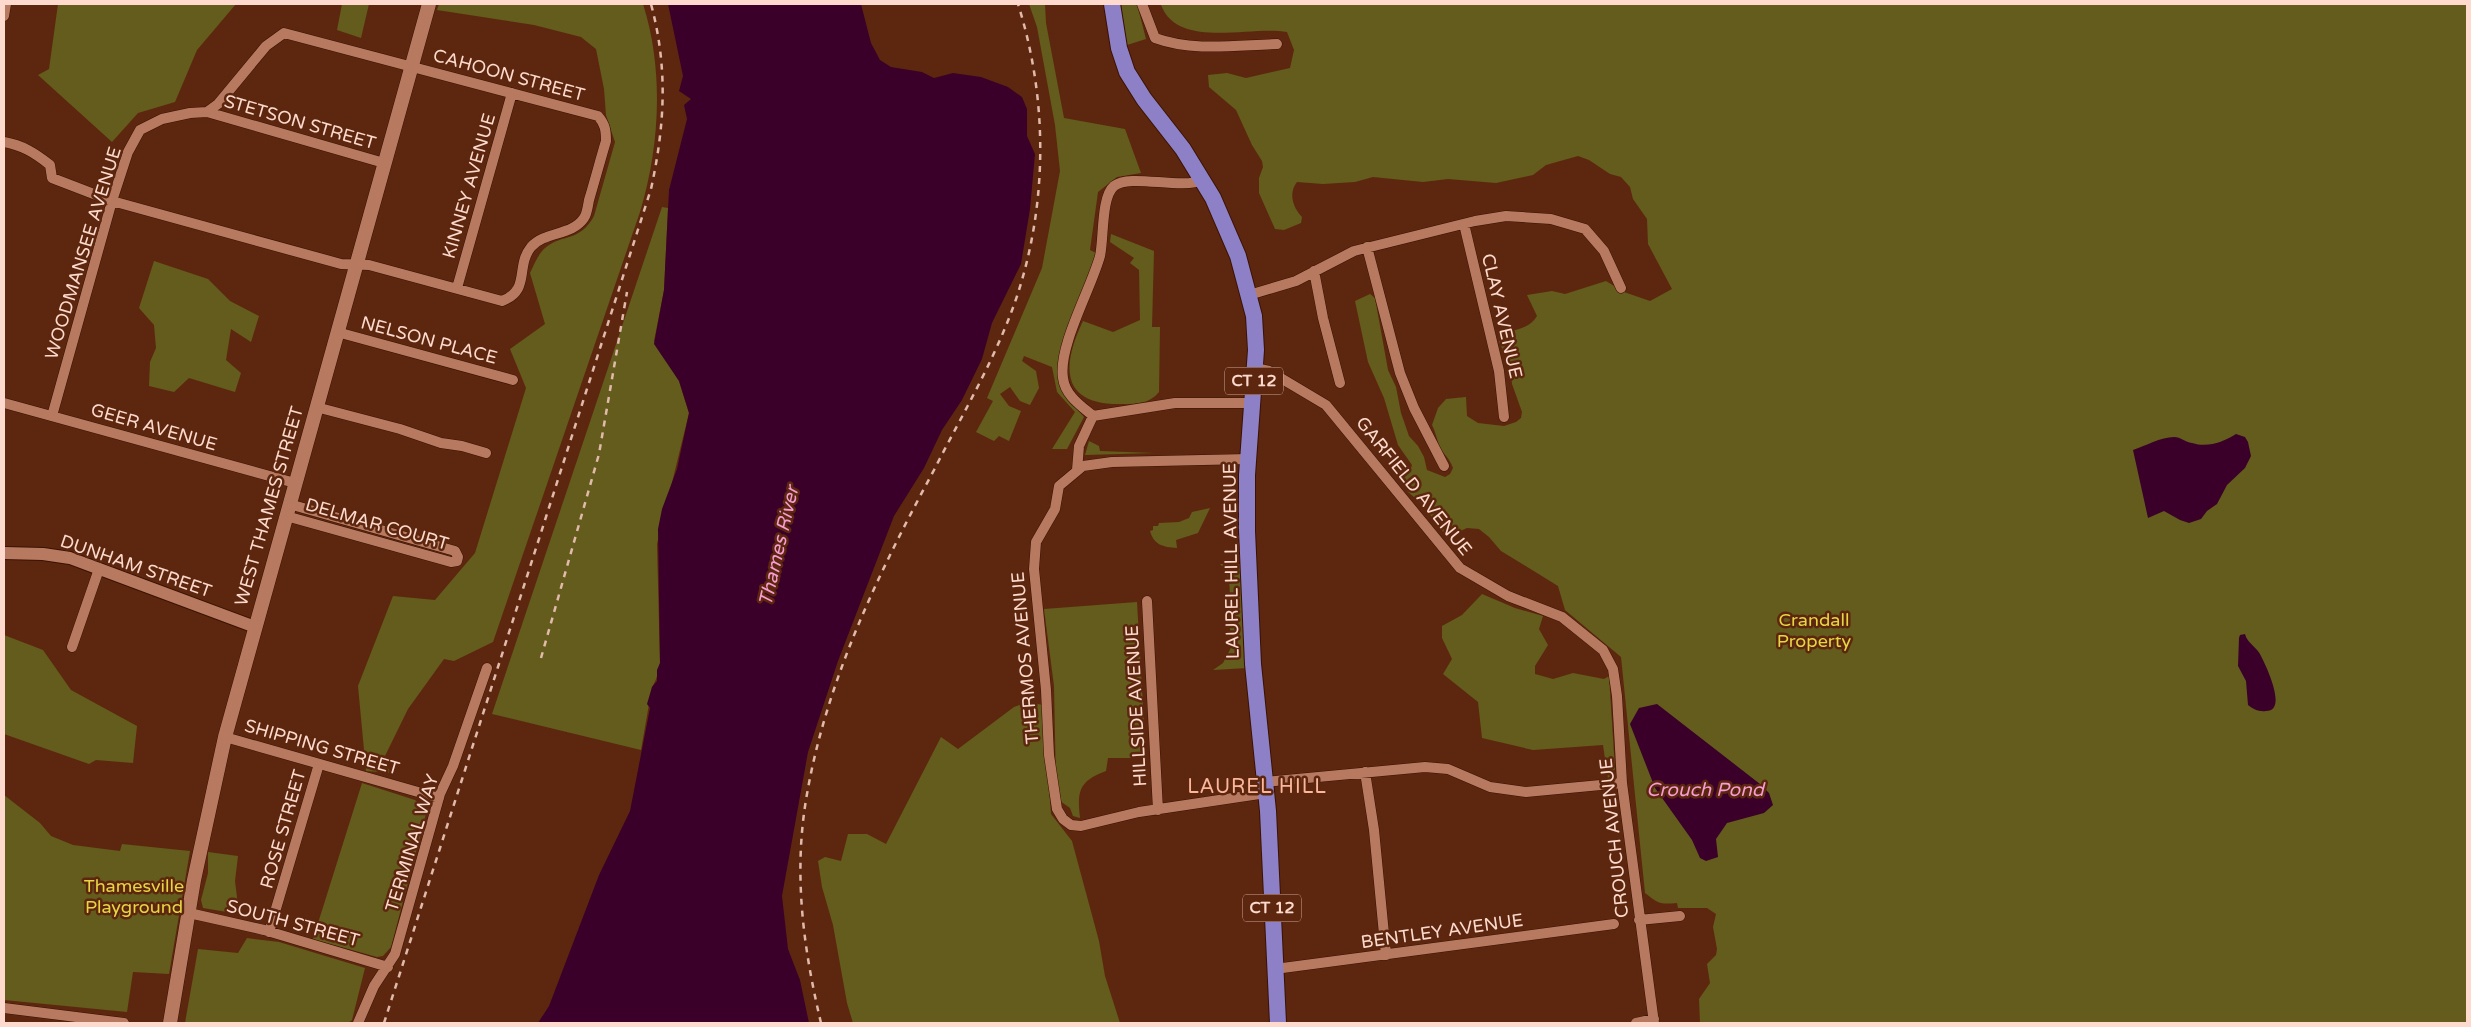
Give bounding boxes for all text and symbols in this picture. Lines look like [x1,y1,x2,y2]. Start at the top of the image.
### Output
street label: CAHOON STREET [431,44,587,106]
street label: STETSON STREET [222,90,378,154]
street label: KINNEY AVENUE [438,111,500,261]
street label: WOODMANSEE AVENUE [40,144,126,362]
street label: CLAY AVENUE [1477,252,1527,380]
street label: NELSON PLACE [358,311,500,369]
road number: CT 12 [1225,368,1283,394]
street label: GEER AVENUE [88,398,220,456]
street label: WEST THAMES STREET [230,404,308,608]
street label: GARFIELD AVENUE [1351,412,1477,560]
street label: LAUREL HILL AVENUE [1218,463,1244,659]
water label: Thames River [755,481,804,608]
street label: DELMAR COURT [303,493,451,555]
street label: DUNHAM STREET [57,530,215,602]
street label: THERMOS AVENUE [1007,571,1043,745]
park label: Crandall Property [1777,609,1852,652]
street label: HILLSIDE AVENUE [1121,625,1151,787]
street label: SHIPPING STREET [242,714,402,780]
street label: CROUCH AVENUE [1595,757,1633,919]
street label: ROSE STREET [255,767,311,891]
street label: TERMINAL WAY [381,771,444,914]
district label: LAUREL HILL [1187,775,1327,799]
water label: Crouch Pond [1646,779,1766,801]
park label: Thamesville Playground [84,875,184,918]
road number: CT 12 [1243,894,1301,921]
street label: SOUTH STREET [224,895,362,951]
street label: BENTLEY AVENUE [1359,909,1525,953]

